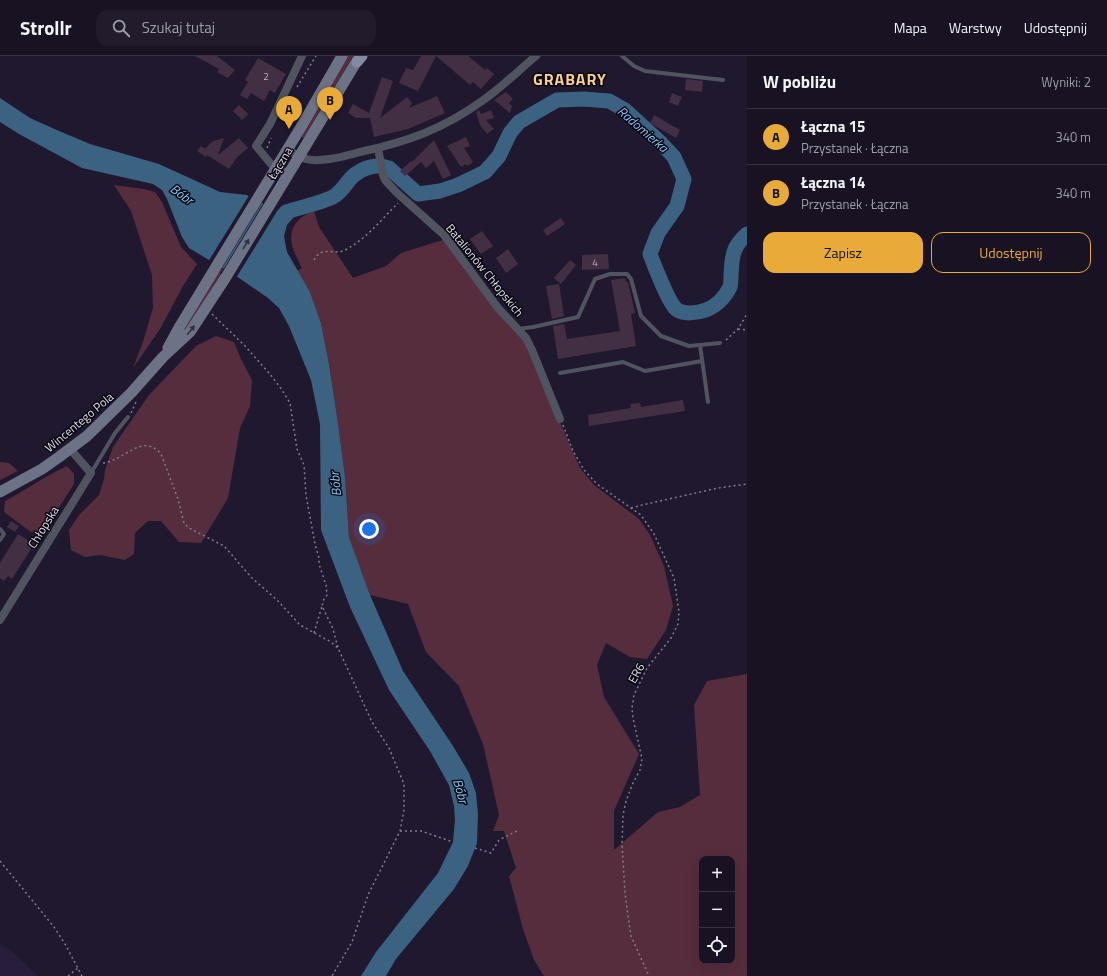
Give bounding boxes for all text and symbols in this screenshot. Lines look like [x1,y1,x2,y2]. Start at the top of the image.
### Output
search box [96,10,376,46]
text: Strollr [20,13,72,42]
text: Szukaj tutaj [142,16,215,39]
icon: search [110,17,132,39]
text: Mapa [894,17,927,38]
text: Warstwy [949,17,1002,38]
text: Udostępnij [1024,17,1087,38]
district label: GRABARY [533,67,607,91]
house number: 2 [263,69,269,84]
text: W pobliżu [763,69,836,95]
text: Wyniki: 2 [1041,72,1091,92]
pin: B [317,87,343,120]
pin: A [276,96,302,129]
water label: Radomierka [613,101,674,158]
text: Łączna 15 [801,115,865,138]
text: A [772,127,780,147]
text: 340 m [1055,127,1091,147]
text: Przystanek · Łączna [801,138,909,158]
street label: Łączna [262,143,297,184]
text: Łączna 14 [801,171,865,194]
water label: Bóbr [166,179,199,210]
text: B [772,183,780,203]
text: 340 m [1055,183,1091,203]
text: Przystanek · Łączna [801,194,909,214]
street label: Batalionów Chłopskich [441,219,529,321]
button: Zapisz [763,232,923,273]
button: Udostępnij [931,232,1091,273]
one-way arrow [242,238,249,250]
house number: 4 [592,255,598,270]
one-way arrow [186,324,195,335]
street label: Wincentego Pola [40,387,118,457]
water label: Bóbr [324,469,346,497]
street label: Chłopska [23,502,63,552]
your location [359,519,379,539]
street label: ER6 [623,659,649,687]
water label: Bóbr [448,776,475,807]
map controls [699,856,735,964]
button: + [699,856,735,892]
button: − [699,892,735,928]
button: locate [699,928,735,964]

